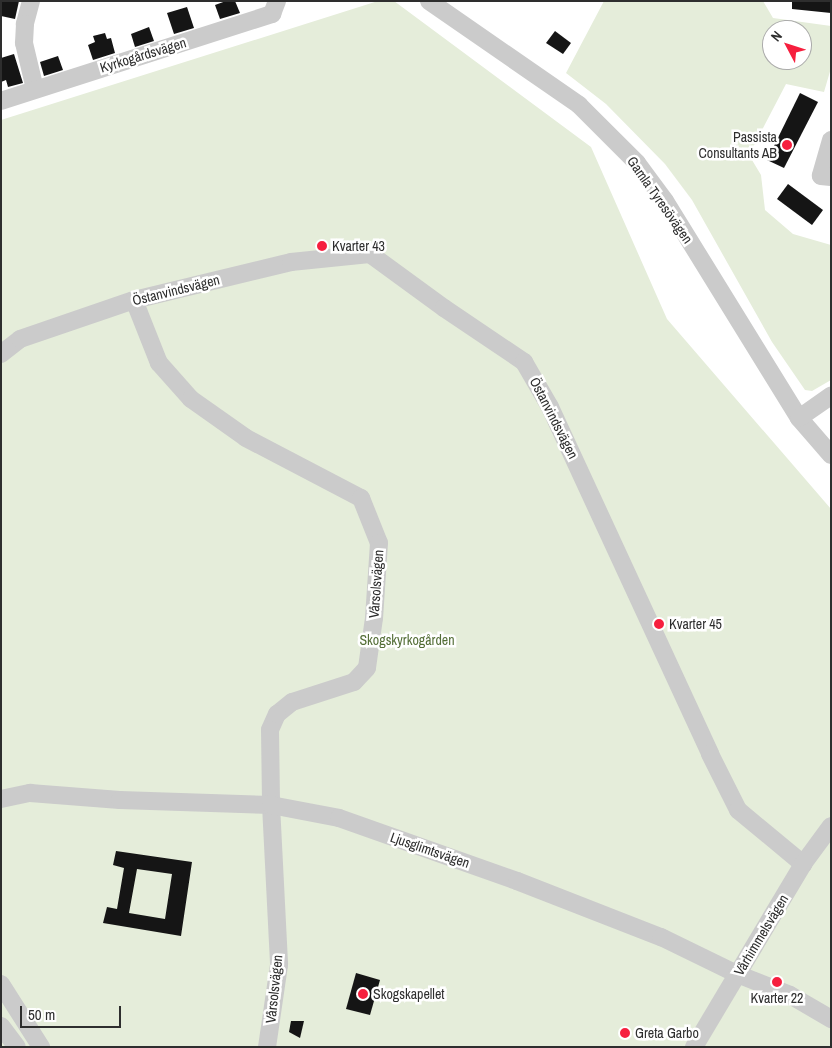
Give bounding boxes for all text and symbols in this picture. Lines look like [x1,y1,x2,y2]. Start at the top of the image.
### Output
north arrow [762,20,812,70]
text: N [767,27,786,45]
street label: Kyrkogårdsvägen [98,34,188,76]
place label: Passista Consultants AB [698,129,777,162]
marker: Passista Consultants AB [781,139,793,151]
street label: Gamla Tyresövägen [624,153,696,247]
place label: Kvarter 43 [332,238,385,254]
marker: Kvarter 43 [316,240,328,252]
street label: Östanvindsvägen [131,271,221,309]
street label: Östanvindsvägen [526,374,582,462]
street label: Vårsolsvägen [365,549,387,619]
place label: Kvarter 45 [669,616,722,632]
marker: Kvarter 45 [653,618,665,630]
park label: Skogskyrkogården [359,632,455,648]
street label: Ljusglimtsvägen [388,829,472,871]
street label: Vårhimmelsvägen [730,891,792,979]
street label: Vårsolsvägen [262,954,286,1024]
marker: Kvarter 22 [771,976,783,988]
place label: Skogskapellet [373,986,444,1002]
marker: Skogskapellet [357,988,369,1000]
place label: Kvarter 22 [751,990,803,1006]
scale bar [22,996,124,1028]
text: 50 m [28,1004,55,1025]
place label: Greta Garbo [635,1025,699,1041]
marker: Greta Garbo [619,1027,631,1039]

